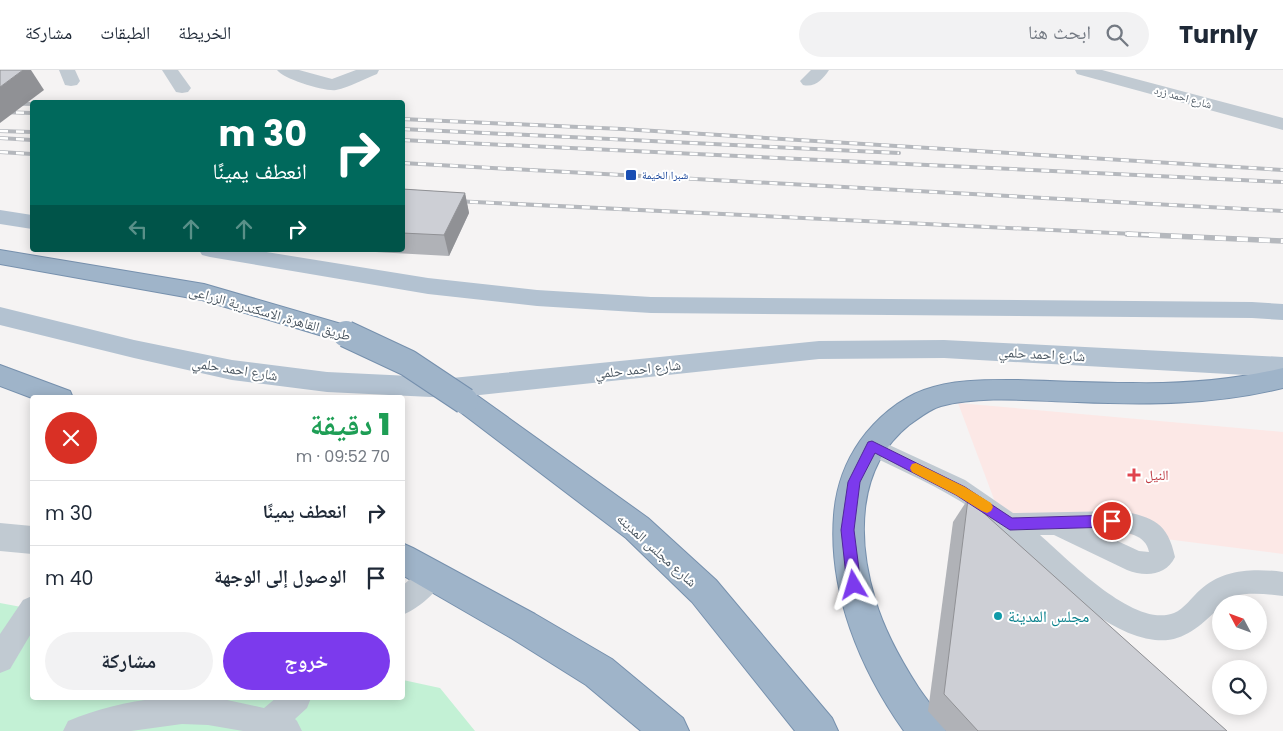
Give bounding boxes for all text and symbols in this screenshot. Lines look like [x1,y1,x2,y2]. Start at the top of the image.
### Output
search box [799,12,1149,57]
text: Turnly [1179,18,1258,51]
text: ابحث هنا [1028,19,1091,46]
text: مشاركة [25,20,72,45]
text: الطبقات [100,20,150,45]
text: الخريطة [178,20,231,45]
icon: search [1103,21,1131,49]
street label: شارع احمد زرد [1152,82,1214,112]
text: 30 m [219,109,307,158]
icon: right [325,120,390,185]
text: انعطف يمينًا [212,156,307,187]
place label: شبرا الخيمة [642,167,688,183]
marker: شبرا الخيمة [624,168,638,182]
icon: left [124,215,152,243]
icon: ahead [177,215,205,243]
icon: ahead [230,215,258,243]
icon: right [283,215,311,243]
street label: طريق القاهرة, الاسكندرية الزراعى [187,280,353,346]
street label: شارع احمد حلمي [998,342,1086,368]
street label: شارع احمد حلمي [190,352,279,387]
street label: شارع احمد حلمي [594,355,682,385]
text: 1 دقيقة [310,403,390,446]
button: close [45,412,97,464]
text: 70 m · 09:52 [296,445,390,468]
place label: النيل [1145,465,1169,485]
marker: النيل [1127,468,1141,482]
text: انعطف يمينًا [262,498,347,525]
icon: right [362,499,390,527]
text: 30 m [45,500,93,527]
pin [1091,500,1133,542]
icon: arrive [1098,507,1126,535]
street label: شارع مجلس المدينه [613,509,701,591]
position arrow [827,558,879,610]
text: الوصول إلى الوجهة [214,563,347,590]
icon: arrive [362,564,390,592]
text: 40 m [45,565,94,592]
north arrow [1212,595,1268,650]
map controls [1212,595,1267,715]
place label: مجلس المدينة [1008,605,1089,628]
marker: مجلس المدينة [992,610,1004,622]
button: مشاركة [45,632,213,690]
button: خروج [223,632,390,690]
button: search [1212,660,1267,715]

